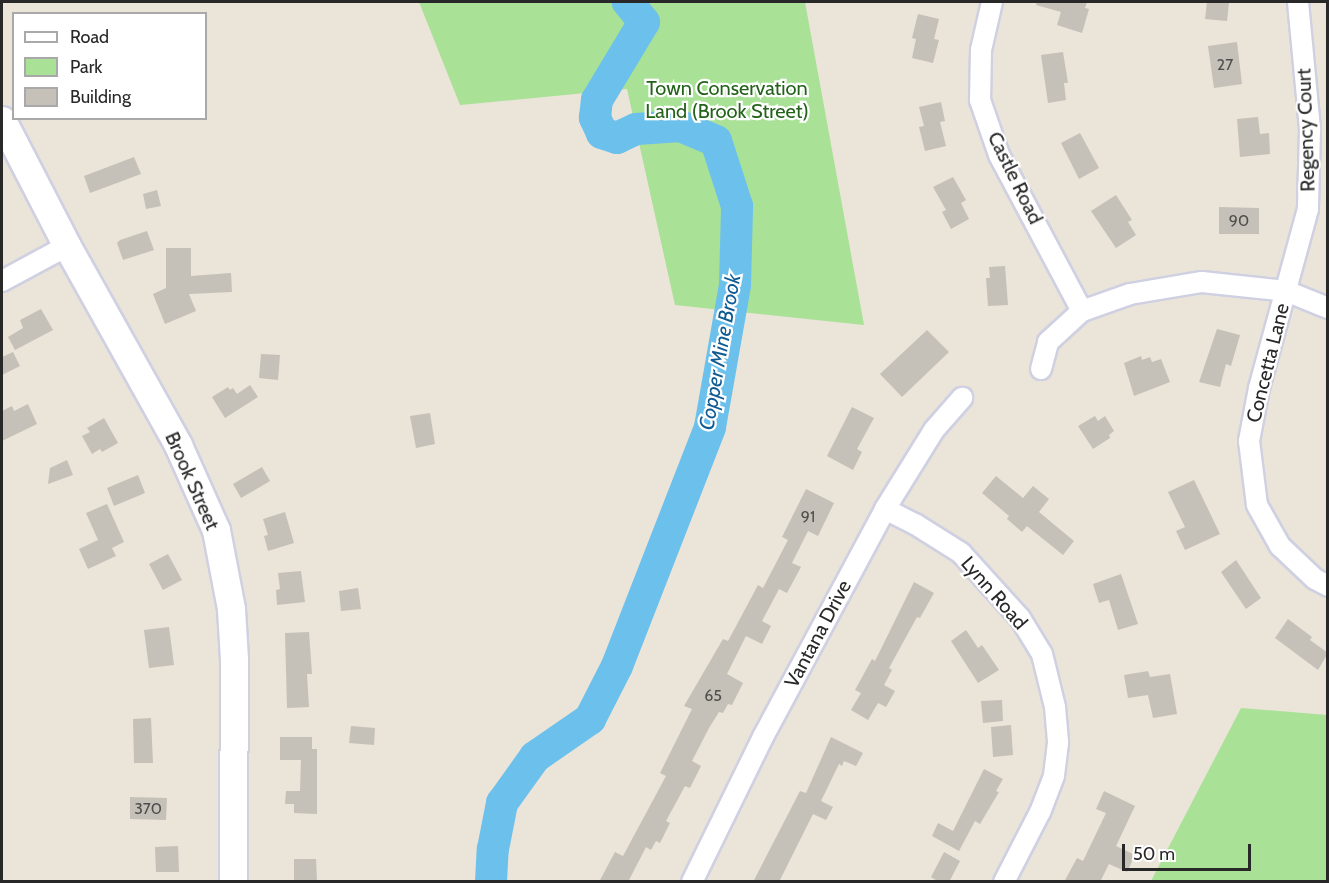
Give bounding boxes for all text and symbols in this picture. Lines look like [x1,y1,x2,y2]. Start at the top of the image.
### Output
legend [12,12,207,120]
text: Road [70,26,109,48]
house number: 27 [1217,55,1233,75]
text: Park [70,56,102,78]
street label: Regency Court [1292,68,1320,192]
park label: Town Conservation Land (Brook Street) [645,76,809,123]
text: Building [70,86,131,108]
street label: Castle Road [982,128,1048,228]
house number: 90 [1229,211,1249,231]
water label: Copper Mine Brook [694,272,746,432]
street label: Concetta Lane [1242,301,1294,425]
street label: Brook Street [160,428,224,534]
house number: 91 [801,507,815,527]
street label: Lynn Road [956,552,1032,634]
street label: Vantana Drive [780,576,856,692]
house number: 65 [704,686,722,706]
house number: 370 [134,799,162,819]
scale bar [1125,832,1254,870]
text: 50 m [1133,843,1175,865]

